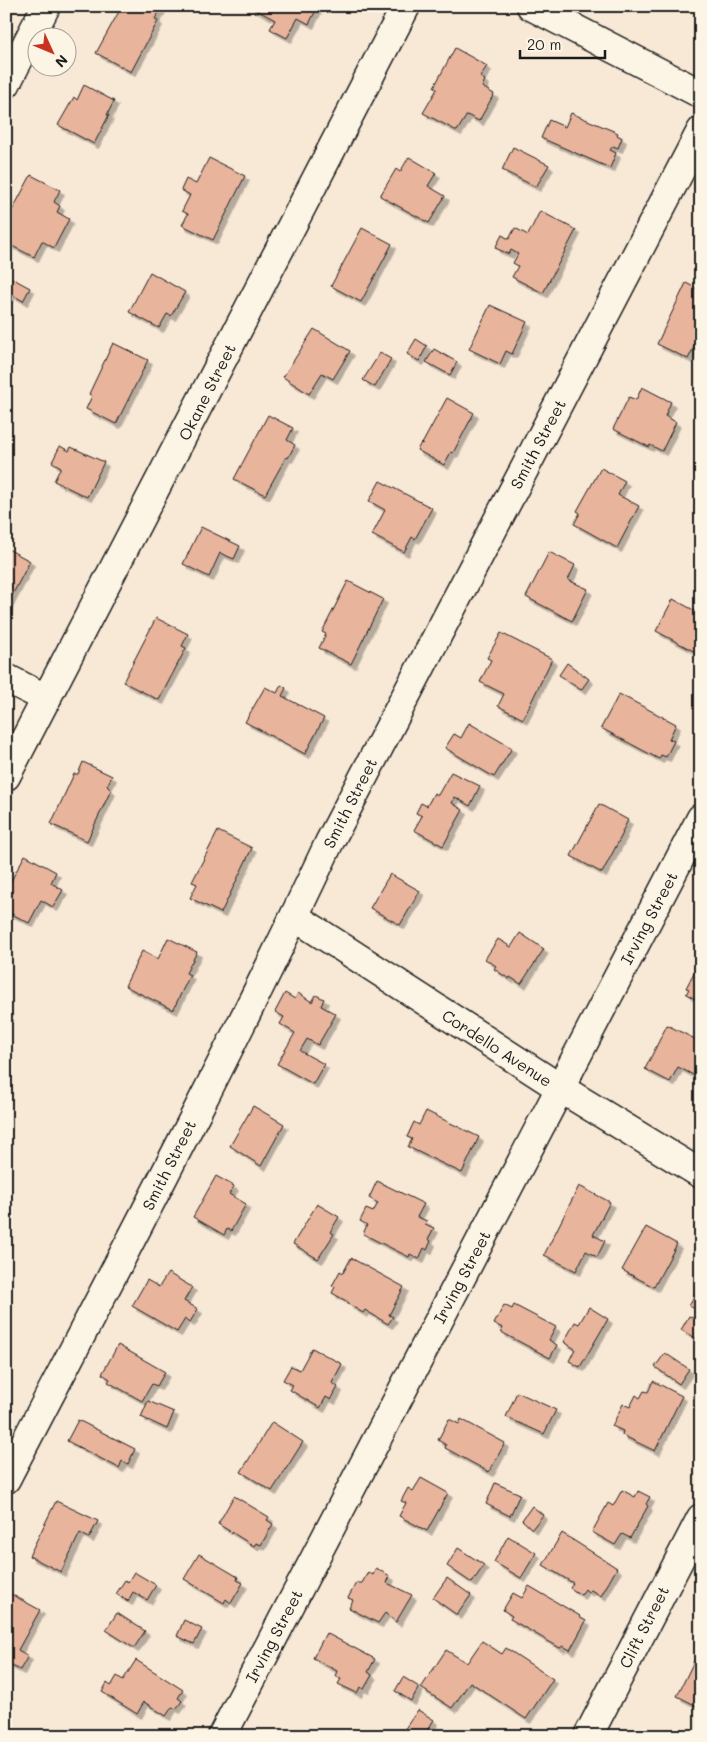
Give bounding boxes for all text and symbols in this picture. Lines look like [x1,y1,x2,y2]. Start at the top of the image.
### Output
north arrow [28,28,78,78]
scale bar [520,28,604,60]
text: 20 m [527,34,561,54]
text: N [51,51,72,72]
street label: Okane Street [173,340,240,444]
street label: Smith Street [505,395,570,492]
street label: Smith Street [318,754,381,852]
street label: Irving Street [615,868,682,968]
street label: Cordello Avenue [438,1004,556,1091]
street label: Smith Street [137,1116,200,1214]
street label: Irving Street [428,1227,495,1327]
street label: Clift Street [614,1582,673,1671]
street label: Irving Street [240,1586,307,1686]

